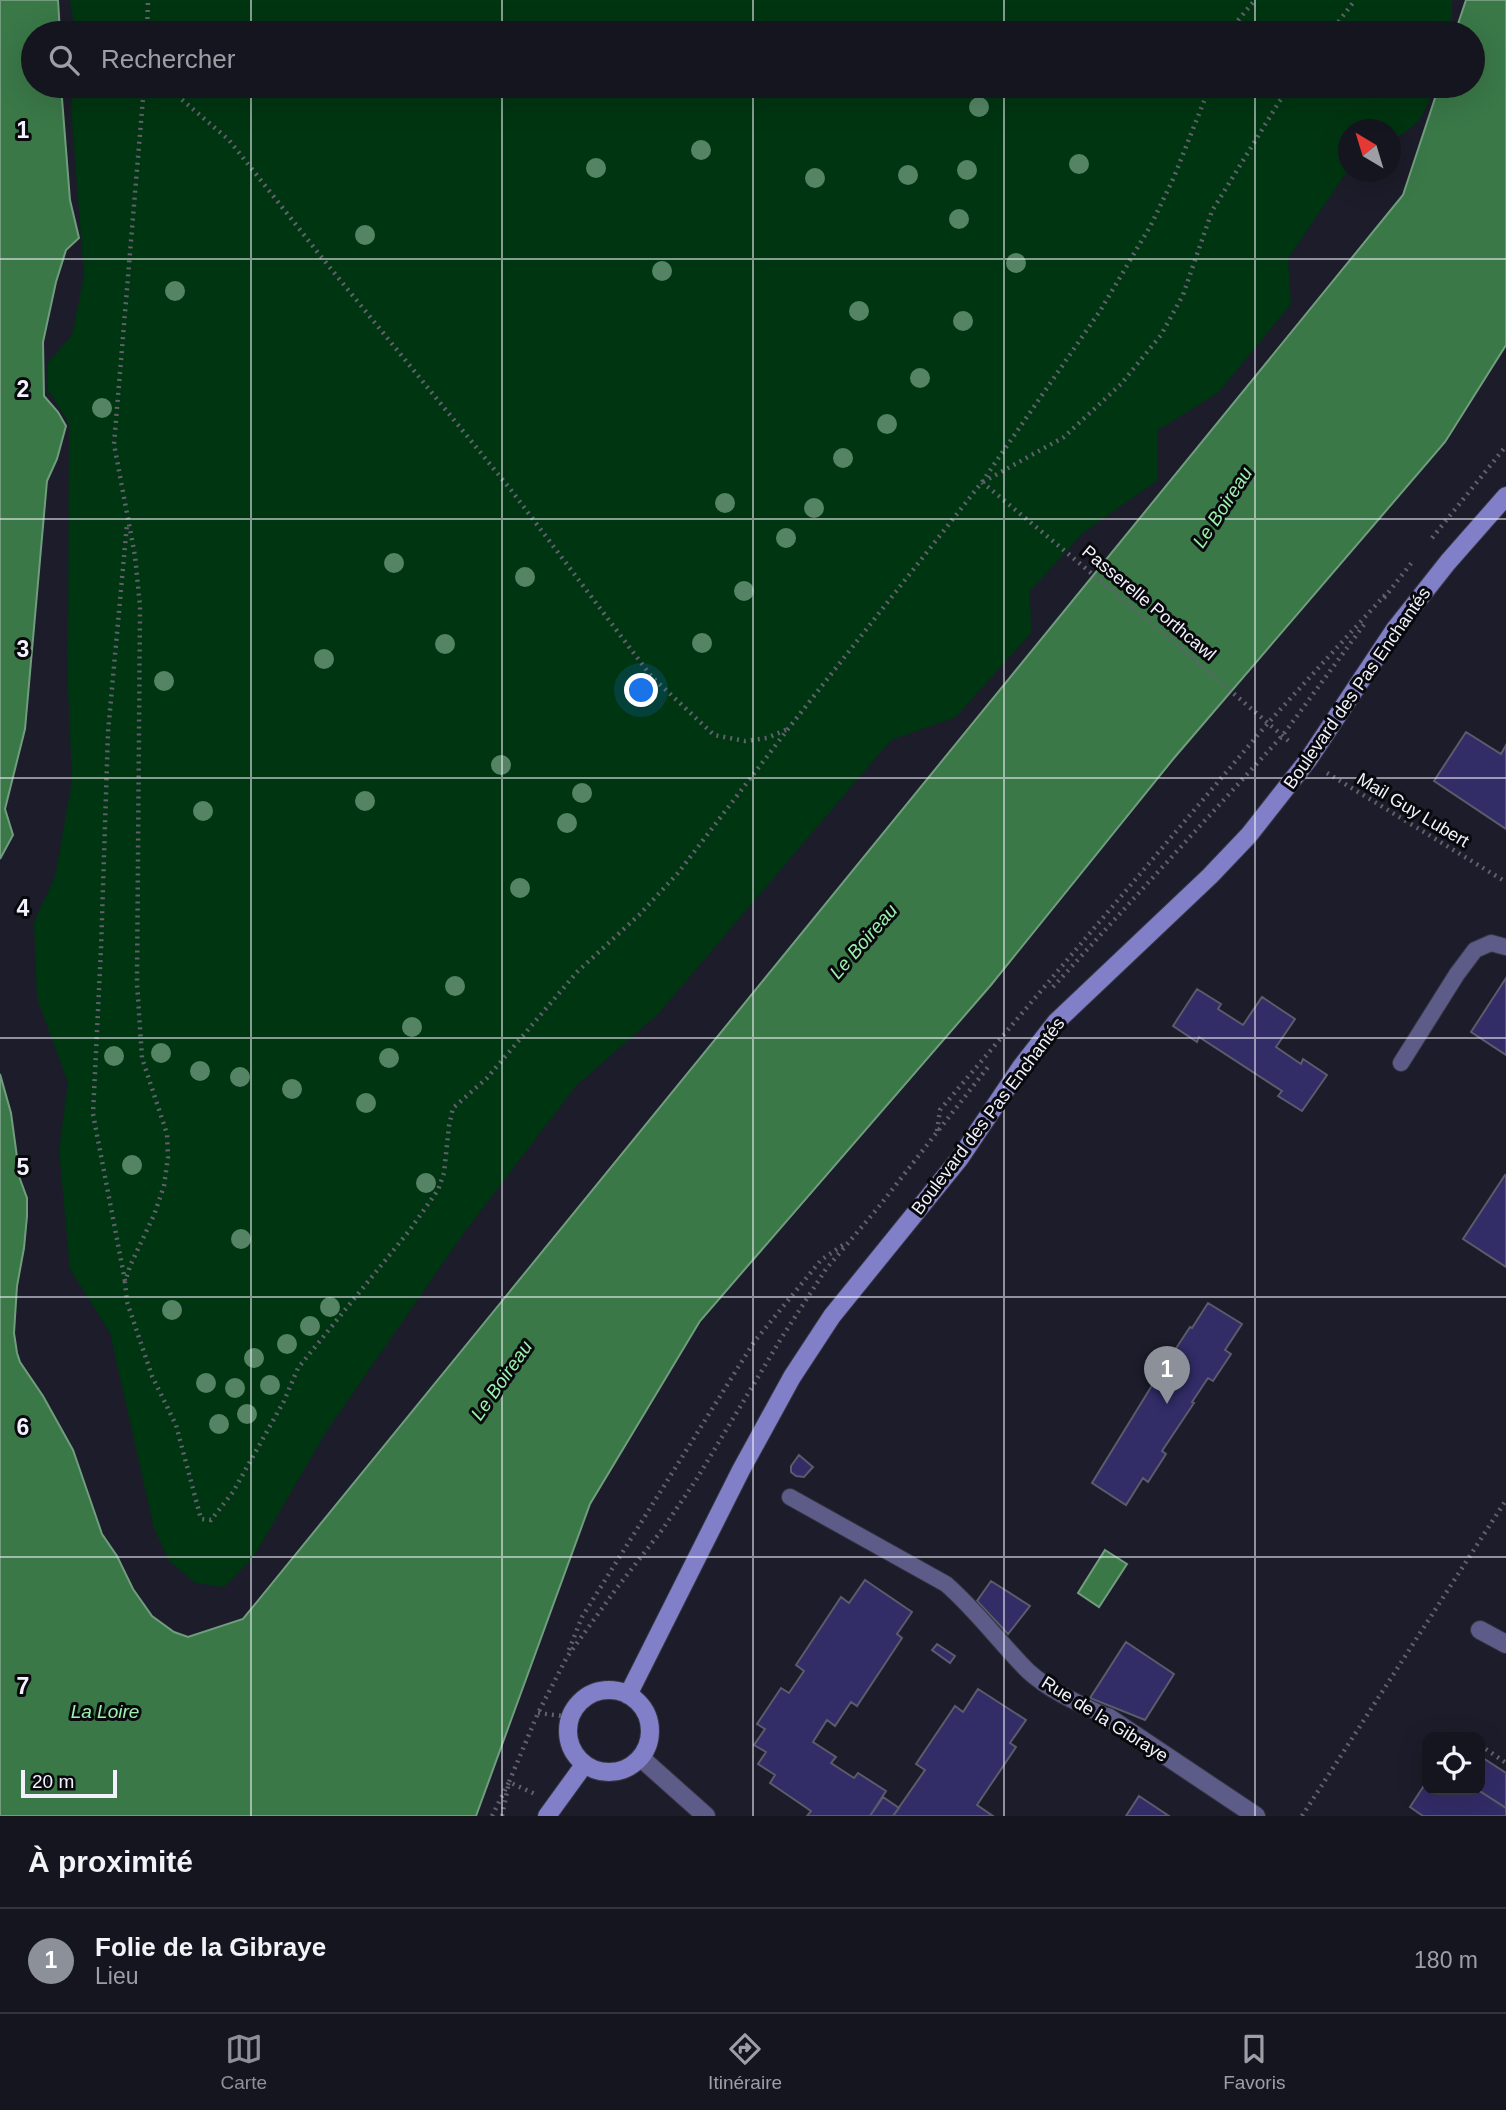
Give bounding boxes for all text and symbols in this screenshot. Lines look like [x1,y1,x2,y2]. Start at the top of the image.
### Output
search box [21,21,1485,98]
icon: search [45,41,83,79]
text: Rechercher [101,44,235,74]
text: 1 [17,117,30,143]
north arrow [1338,119,1401,182]
text: 2 [17,376,29,402]
water label: Le Boireau [1189,463,1256,552]
street label: Passerelle Porthcawl [1078,541,1220,665]
street label: Boulevard des Pas Enchantés [1280,583,1434,793]
text: 3 [17,636,29,662]
your location [624,673,658,707]
street label: Mail Guy Lubert [1353,769,1473,851]
text: 4 [17,895,30,921]
water label: Le Boireau [825,899,902,983]
street label: Boulevard des Pas Enchantés [907,1014,1069,1218]
text: 5 [17,1154,30,1180]
water label: Le Boireau [466,1336,537,1424]
pin: 1 [1144,1346,1190,1404]
text: 6 [17,1414,29,1440]
street label: Rue de la Gibraye [1038,1672,1172,1766]
text: 7 [17,1673,29,1699]
water label: La Loire [71,1701,139,1722]
map controls [1422,1732,1485,1795]
button: locate [1422,1732,1485,1795]
scale bar [21,1767,117,1799]
text: 20 m [32,1771,74,1792]
text: À proximité [28,1845,193,1878]
text: Folie de la Gibraye [95,1932,326,1962]
text: 1 [45,1947,57,1973]
text: 180 m [1414,1947,1478,1973]
text: Lieu [95,1963,138,1989]
tab: Carte [221,2030,267,2094]
tab: Itinéraire [708,2030,782,2094]
tab: Favoris [1223,2030,1285,2094]

